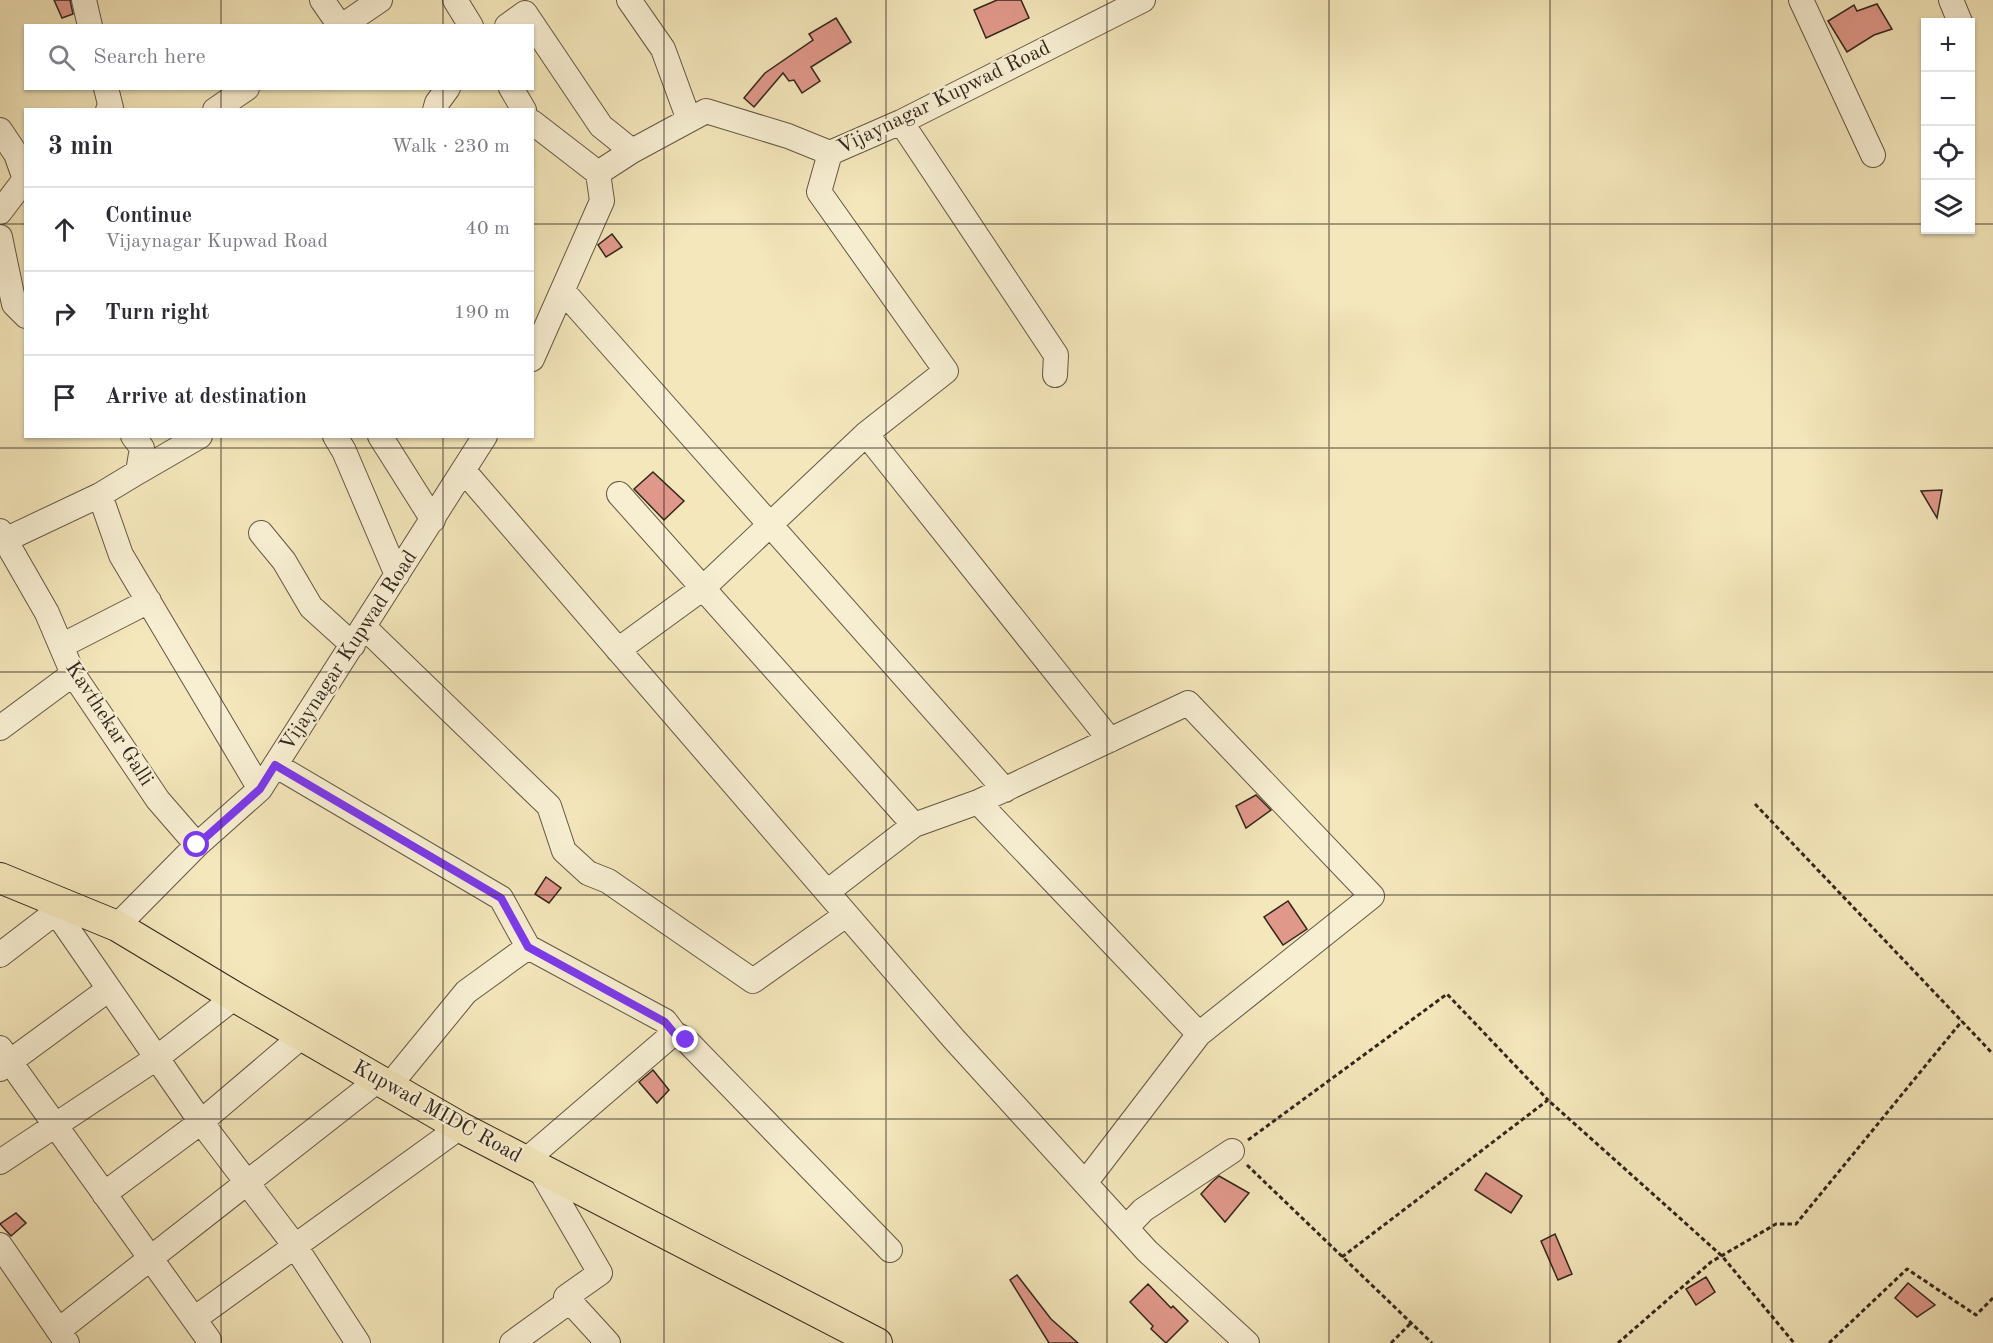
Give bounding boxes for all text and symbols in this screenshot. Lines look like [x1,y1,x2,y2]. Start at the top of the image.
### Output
map controls [1921,18,1975,234]
button: + [1921,18,1975,72]
search box [24,24,534,90]
street label: Vijaynagar Kupwad Road [834,37,1054,159]
icon: search [45,41,78,74]
text: Search here [93,46,206,68]
button: − [1921,72,1975,126]
button: locate [1921,126,1975,180]
text: 3 min [48,134,113,160]
text: Walk · 230 m [391,137,510,157]
button: layers [1921,180,1975,234]
text: Continue [105,205,192,227]
icon: ahead [48,213,81,246]
text: 40 m [465,219,510,239]
text: Vijaynagar Kupwad Road [105,232,328,252]
icon: right [48,297,81,330]
text: Turn right [105,302,209,324]
text: 190 m [454,303,510,323]
icon: arrive [48,381,81,414]
text: Arrive at destination [105,386,307,408]
street label: Vijaynagar Kupwad Road [276,547,422,755]
street label: Kavthekar Galli [61,658,157,790]
route start [183,831,209,857]
route end [672,1026,698,1052]
street label: Kupwad MIDC Road [349,1057,525,1167]

